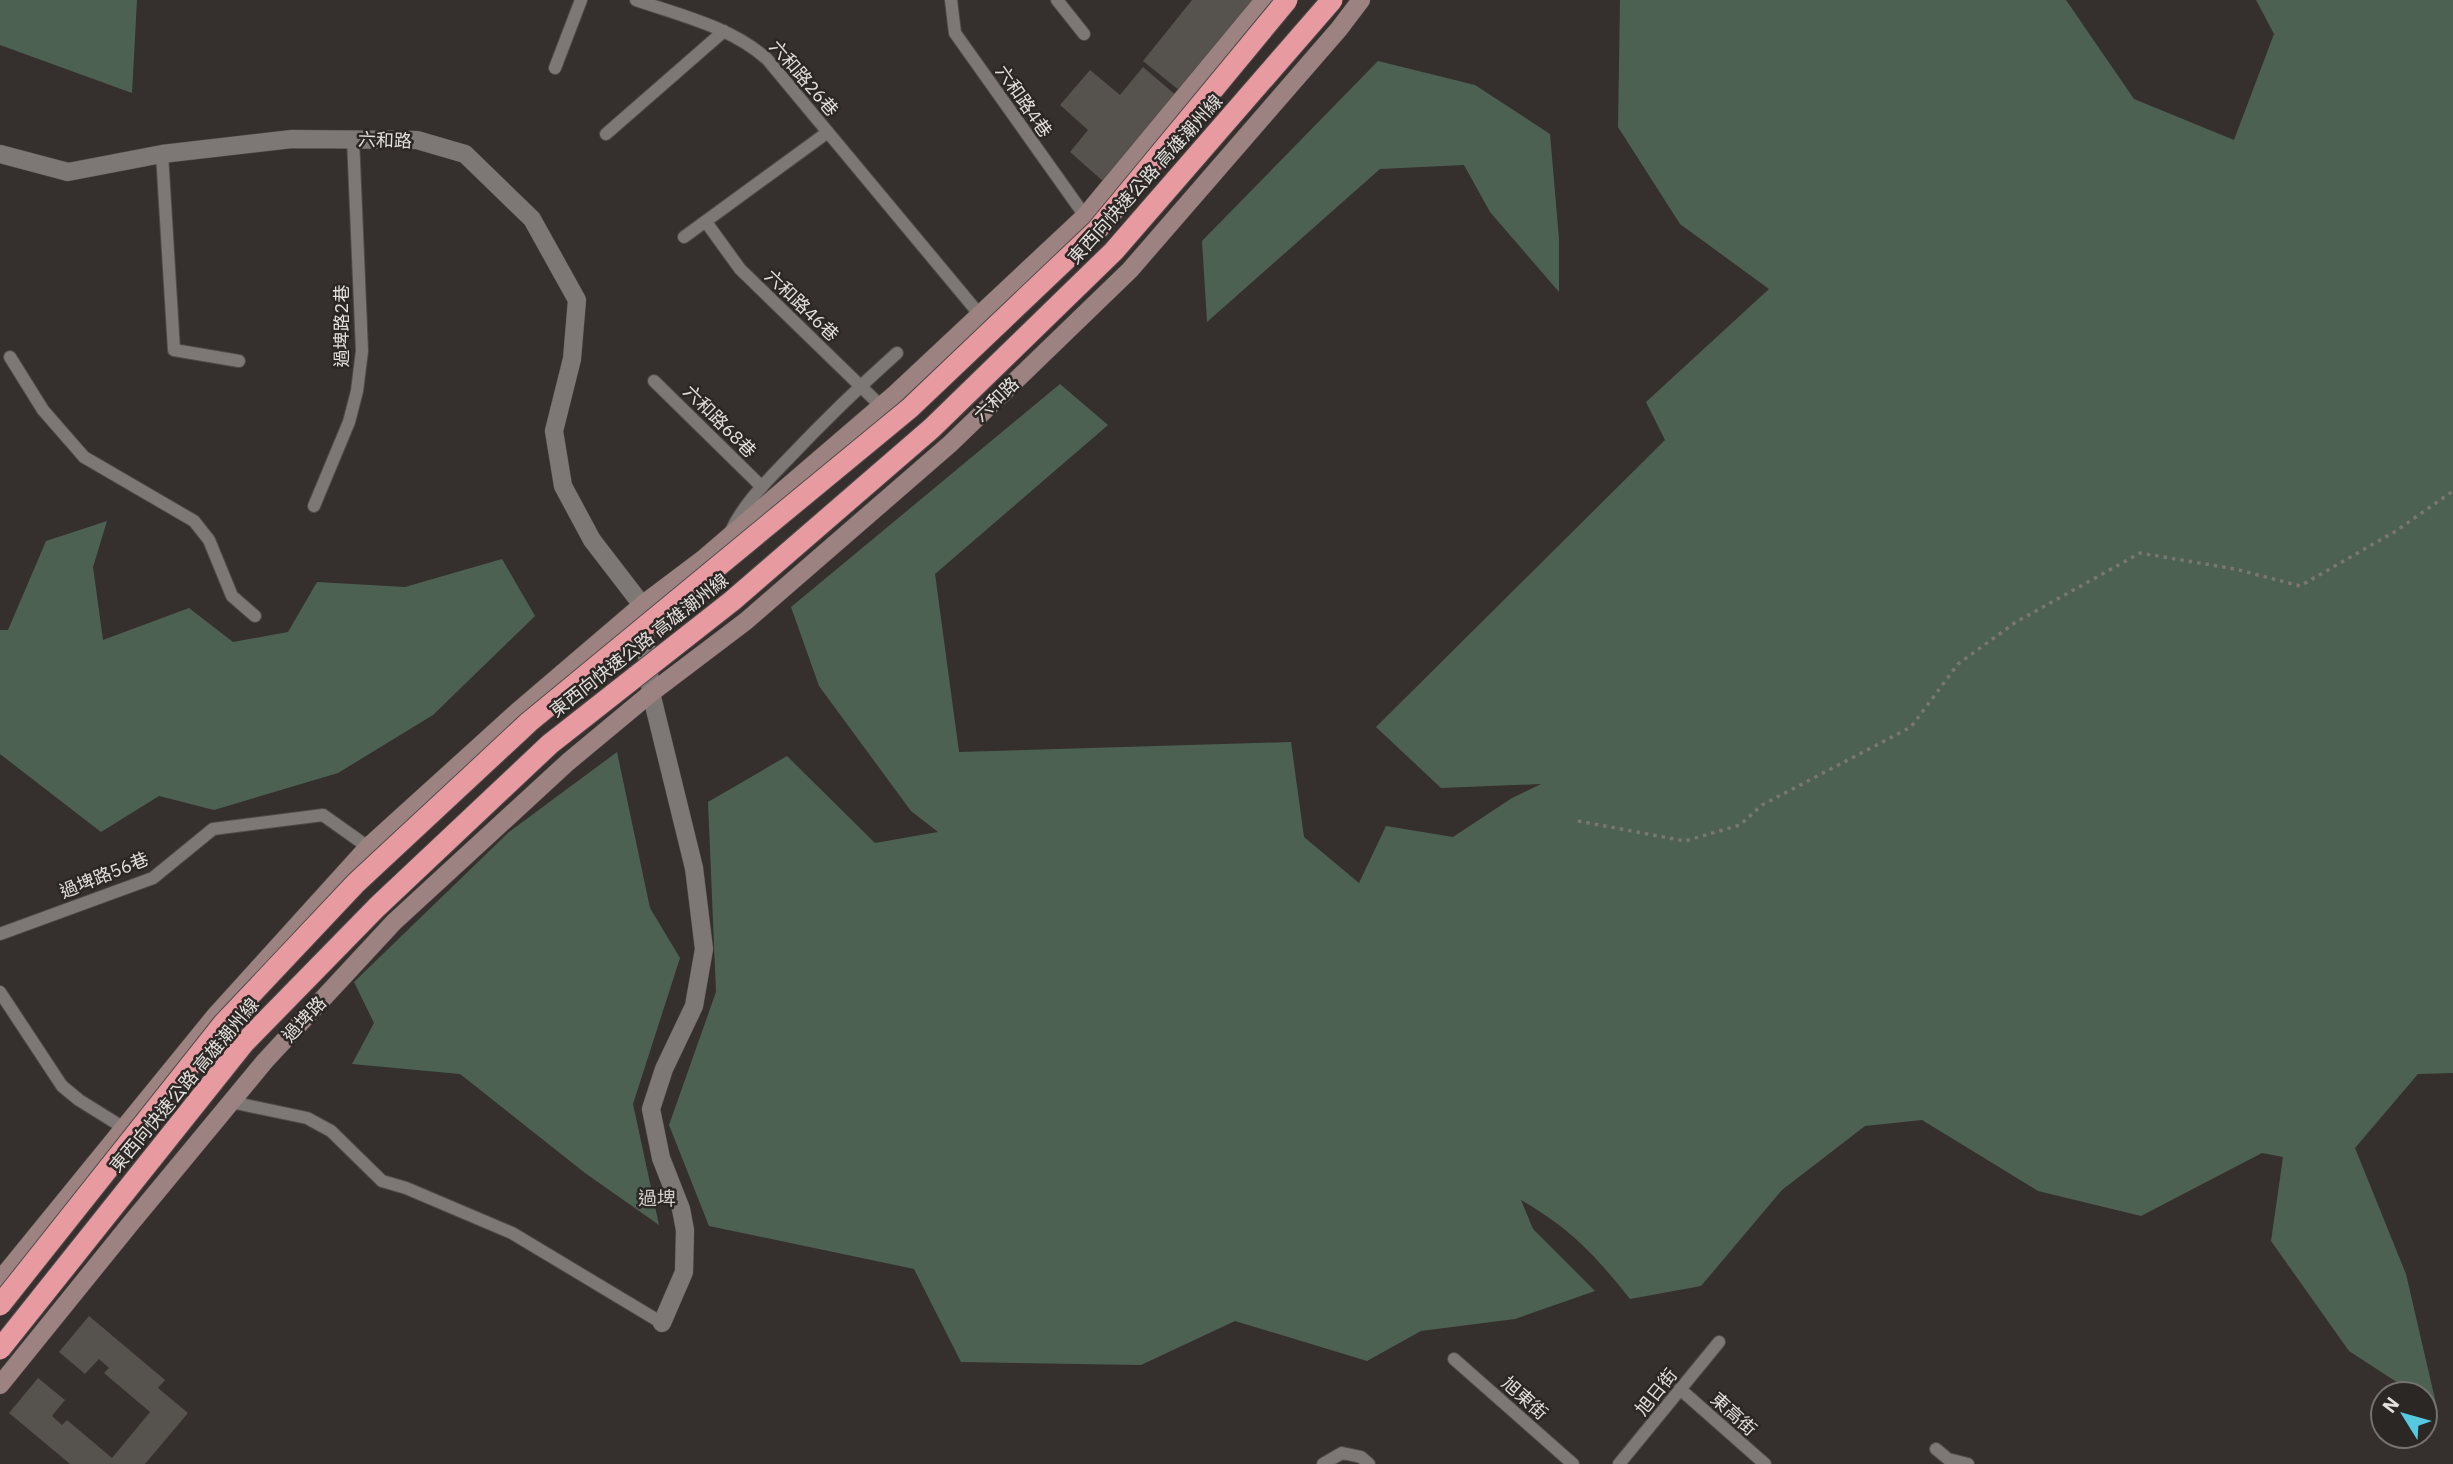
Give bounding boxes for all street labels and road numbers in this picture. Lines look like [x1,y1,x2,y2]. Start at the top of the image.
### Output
street label: 六和路26巷 [765,35,843,121]
street label: 六和路4巷 [991,60,1057,142]
street label: 東西向快速公路 高雄潮州線 [1063,89,1227,269]
street label: 六和路 [358,128,412,152]
street label: 六和路46巷 [760,264,844,346]
street label: 過埤路2巷 [330,285,353,367]
street label: 六和路 [969,372,1023,426]
street label: 六和路68巷 [679,380,761,462]
street label: 東西向快速公路 高雄潮州線 [545,568,733,722]
street label: 過埤路56巷 [56,847,152,903]
street label: 過埤路 [277,991,331,1047]
street label: 東西向快速公路 高雄潮州線 [104,993,264,1177]
street label: 旭日街 [1630,1364,1682,1420]
street label: 旭東街 [1497,1371,1553,1425]
street label: 東高街 [1706,1387,1762,1441]

